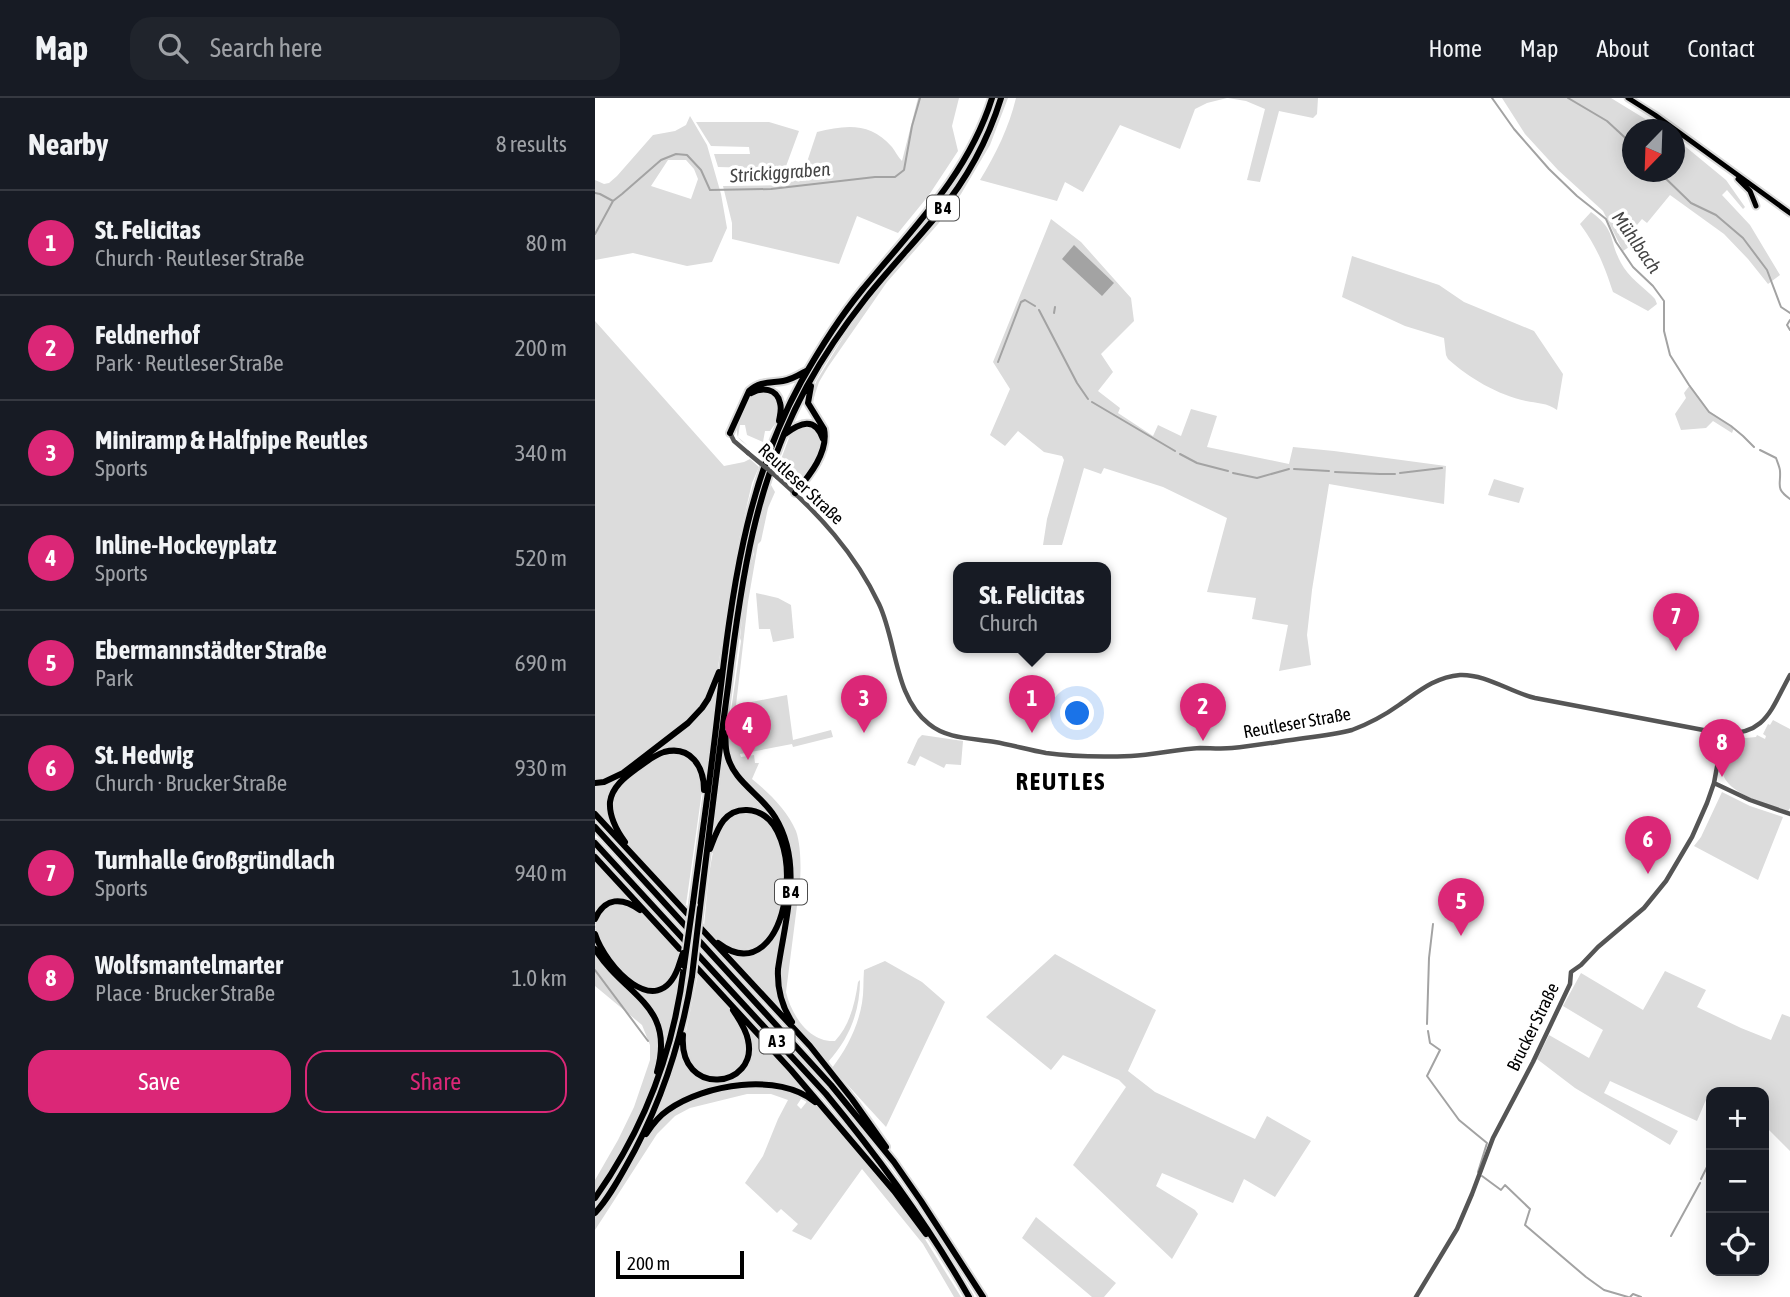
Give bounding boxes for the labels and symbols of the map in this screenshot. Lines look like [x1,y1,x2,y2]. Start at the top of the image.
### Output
north arrow [1622,119,1685,182]
water label: Strickiggraben [728,158,831,187]
road number: B 4 [927,195,959,220]
water label: Mühlbach [1608,207,1666,277]
street label: Reutleser Straße [754,439,848,528]
pin: 7 [1653,593,1699,651]
pin: 3 [841,675,887,733]
pin: 1 [1009,675,1055,733]
pin: 2 [1180,683,1226,741]
your location [1060,696,1094,730]
pin: 4 [725,702,771,760]
street label: Reutleser Straße [1242,703,1352,742]
pin: 8 [1699,719,1745,777]
district label: REUTLES [1016,768,1106,795]
pin: 6 [1625,816,1671,874]
pin: 5 [1438,878,1484,936]
road number: B 4 [775,880,807,904]
street label: Brucker Straße [1502,979,1563,1074]
road number: A 3 [759,1029,795,1054]
scale bar [616,1248,744,1280]

